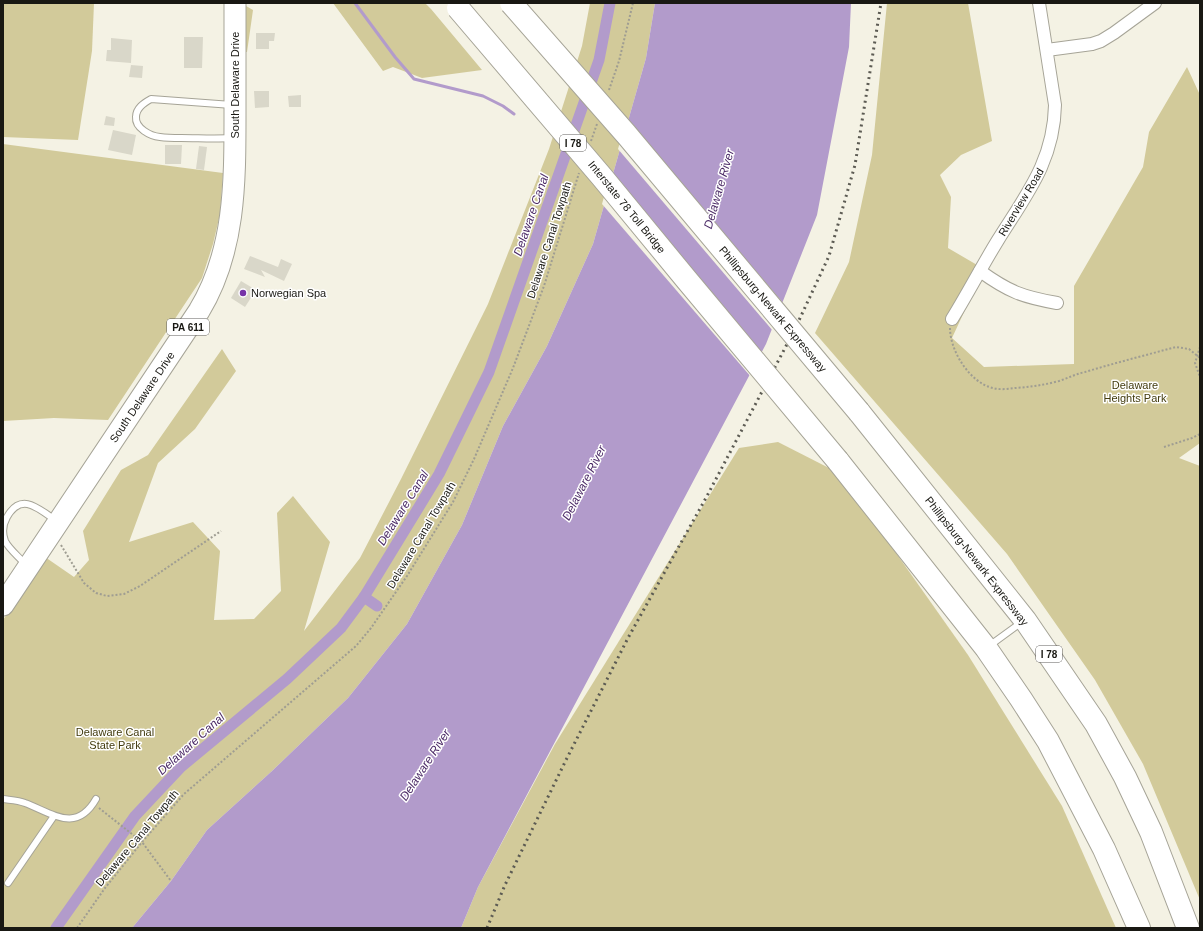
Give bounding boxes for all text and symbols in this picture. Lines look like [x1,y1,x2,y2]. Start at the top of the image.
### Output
street label: South Delaware Drive [229,32,241,139]
road number: I 78 [560,135,586,151]
water label: Delaware River [701,147,737,230]
street label: Interstate 78 Toll Bridge [586,158,668,256]
street label: Riverview Road [996,166,1046,238]
water label: Delaware Canal [510,172,552,258]
street label: Delaware Canal Towpath [524,180,574,300]
street label: Phillipsburg-Newark Expressway [717,244,829,375]
place label: Norwegian Spa [251,287,327,299]
marker: Norwegian Spa [238,288,248,298]
road number: PA 611 [167,319,209,335]
street label: South Delaware Drive [107,349,177,445]
park label: Delaware Heights Park [1104,379,1167,404]
water label: Delaware River [559,442,609,523]
water label: Delaware Canal [374,468,432,548]
street label: Delaware Canal Towpath [384,480,458,590]
street label: Phillipsburg-Newark Expressway [923,494,1031,628]
road number: I 78 [1036,646,1062,662]
water label: Delaware Canal [155,710,228,778]
park label: Delaware Canal State Park [76,726,154,751]
water label: Delaware River [397,726,454,803]
street label: Delaware Canal Towpath [93,787,181,889]

